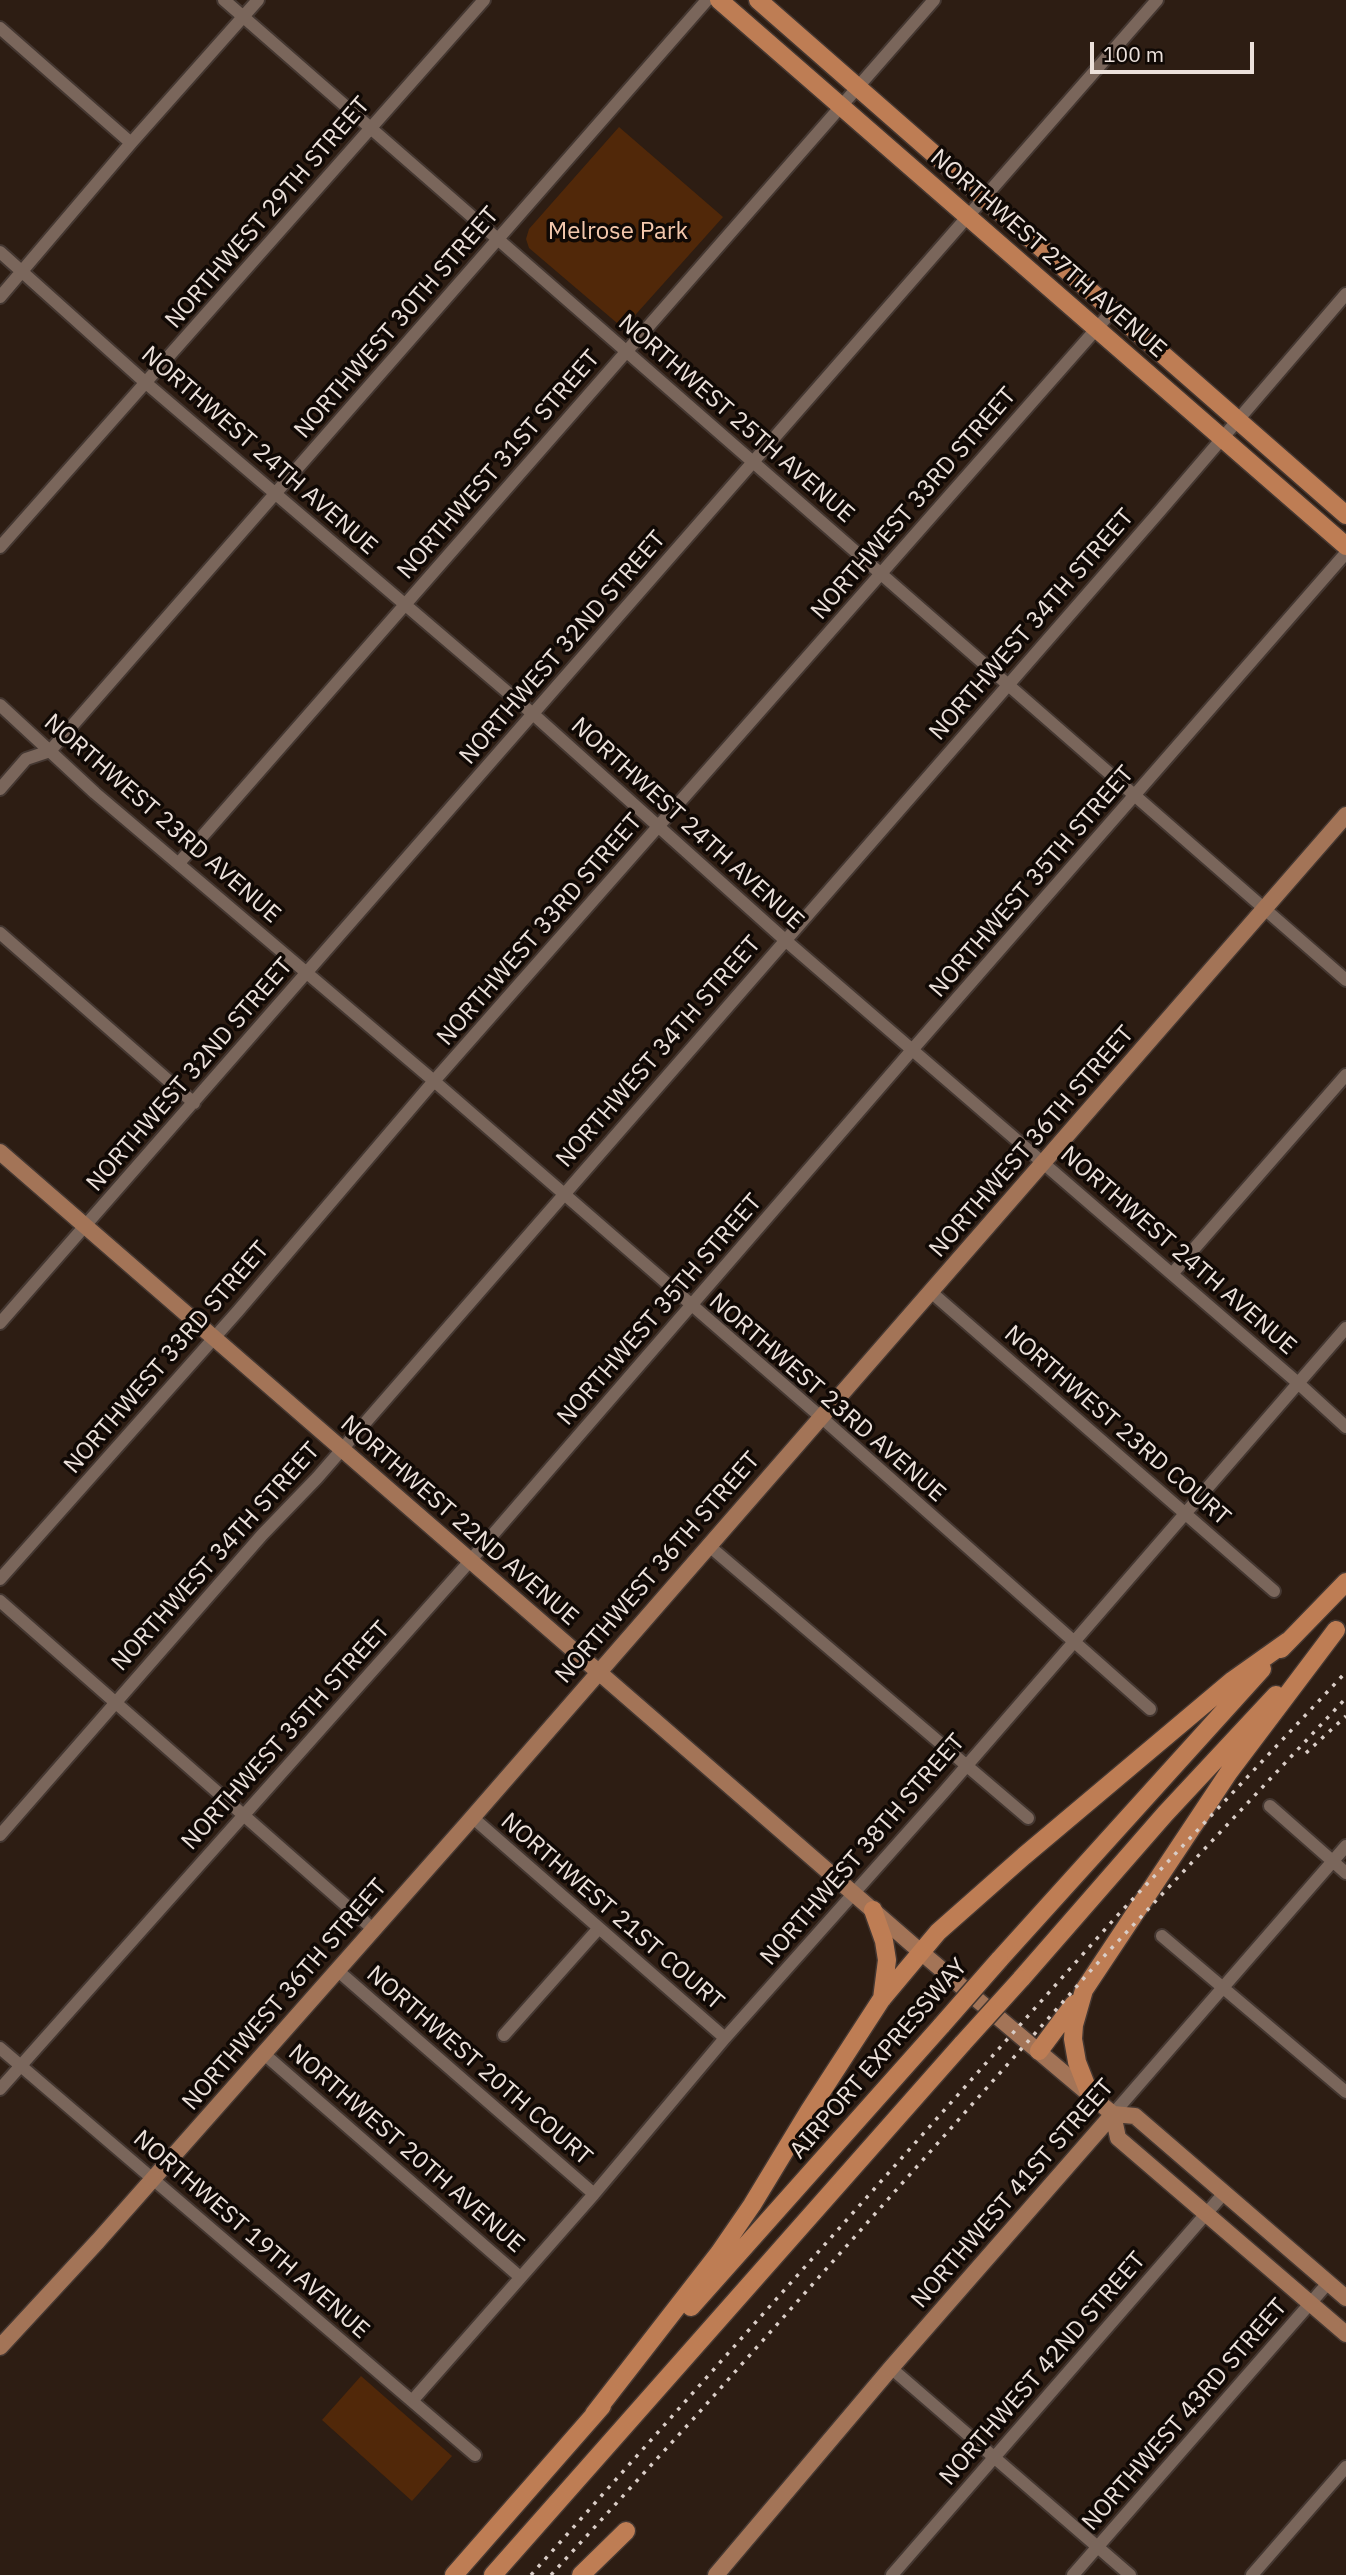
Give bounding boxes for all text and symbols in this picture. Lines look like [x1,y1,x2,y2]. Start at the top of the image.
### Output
scale bar [1094,28,1258,72]
text: 100 m [1103,40,1164,68]
street label: NORTHWEST 29TH STREET [160,91,376,335]
street label: NORTHWEST 27TH AVENUE [924,144,1172,364]
street label: NORTHWEST 30TH STREET [289,201,505,445]
park label: Melrose Park [548,218,688,246]
street label: NORTHWEST 25TH AVENUE [612,309,860,529]
street label: NORTHWEST 24TH AVENUE [135,341,383,561]
street label: NORTHWEST 31ST STREET [392,345,606,585]
street label: NORTHWEST 33RD STREET [805,382,1023,626]
street label: NORTHWEST 34TH STREET [924,503,1140,747]
street label: NORTHWEST 32ND STREET [454,525,672,771]
street label: NORTHWEST 23RD AVENUE [38,708,286,930]
street label: NORTHWEST 24TH AVENUE [565,712,809,936]
street label: NORTHWEST 35TH STREET [924,760,1140,1004]
street label: NORTHWEST 33RD STREET [431,808,649,1052]
street label: NORTHWEST 34TH STREET [551,930,767,1174]
street label: NORTHWEST 32ND STREET [81,952,299,1198]
street label: NORTHWEST 36TH STREET [924,1020,1140,1264]
street label: NORTHWEST 24TH AVENUE [1054,1141,1302,1361]
street label: NORTHWEST 35TH STREET [552,1188,768,1432]
street label: NORTHWEST 33RD STREET [58,1236,276,1480]
street label: NORTHWEST 23RD AVENUE [703,1287,951,1509]
street label: NORTHWEST 23RD COURT [998,1320,1236,1532]
street label: NORTHWEST 22ND AVENUE [334,1410,584,1632]
street label: NORTHWEST 34TH STREET [106,1437,326,1677]
street label: NORTHWEST 36TH STREET [550,1446,766,1690]
street label: NORTHWEST 35TH STREET [176,1616,396,1856]
street label: NORTHWEST 38TH STREET [755,1728,971,1972]
street label: NORTHWEST 21ST COURT [495,1807,729,2017]
street label: NORTHWEST 36TH STREET [177,1873,393,2117]
street label: AIRPORT EXPRESSWAY [784,1953,974,2165]
street label: NORTHWEST 20TH COURT [360,1960,598,2172]
street label: NORTHWEST 20TH AVENUE [282,2039,530,2259]
street label: NORTHWEST 41ST STREET [906,2074,1120,2314]
street label: NORTHWEST 19TH AVENUE [127,2125,375,2345]
street label: NORTHWEST 42ND STREET [934,2246,1152,2492]
street label: NORTHWEST 43RD STREET [1076,2293,1294,2537]

